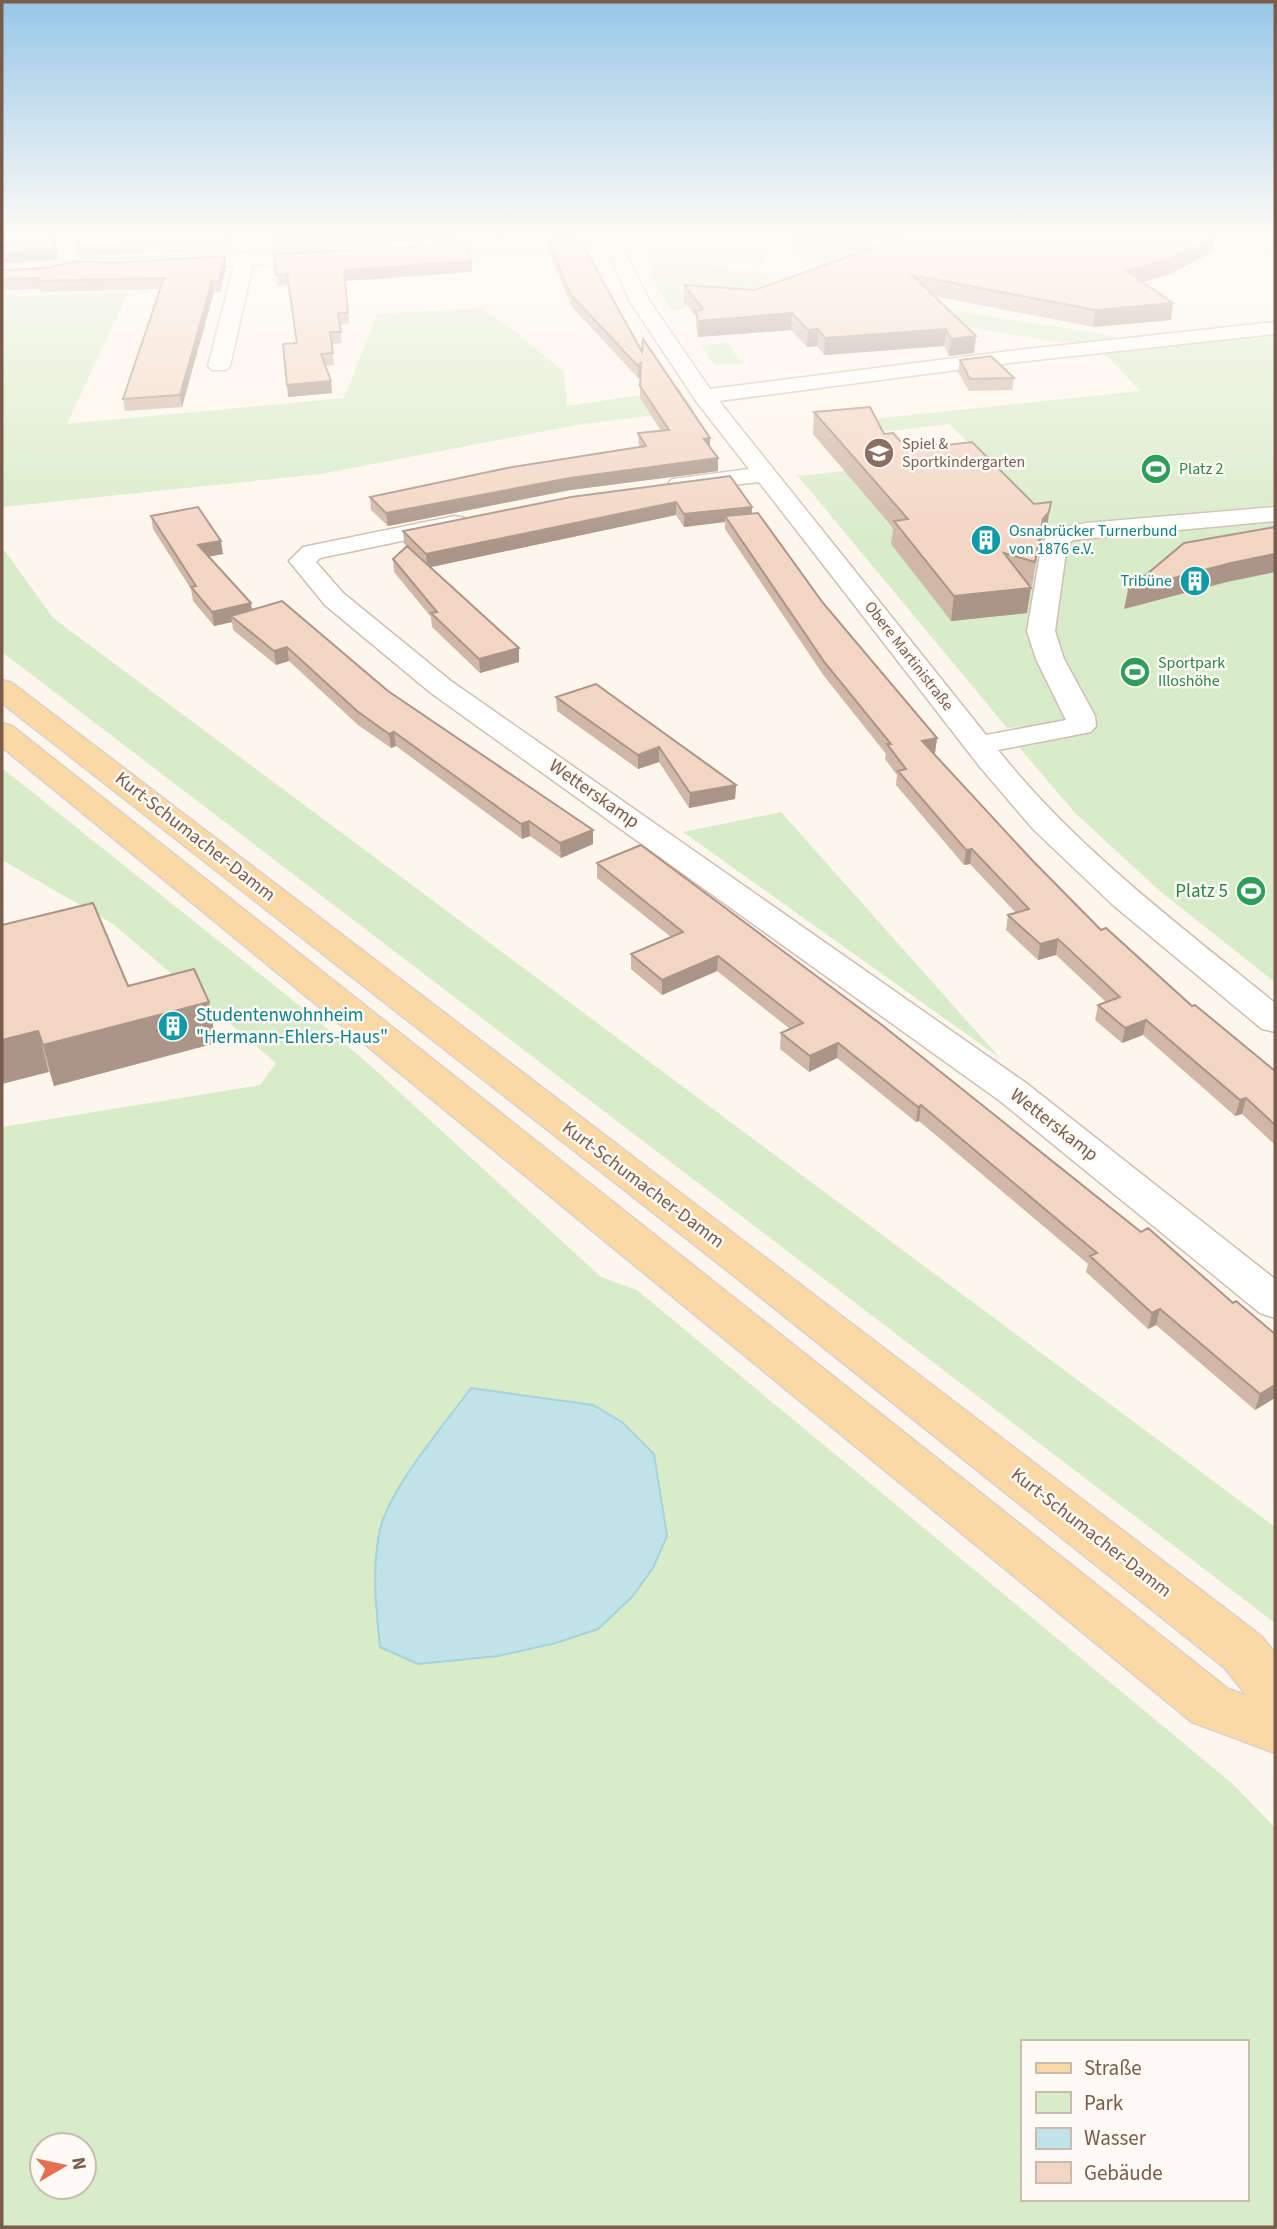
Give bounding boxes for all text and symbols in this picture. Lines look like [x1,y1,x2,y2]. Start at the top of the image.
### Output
place label: Spiel & Sportkindergarten [902,433,1025,473]
school or university icon: Spiel & Sportkindergarten [862,436,896,470]
sports icon: Platz 2 [1139,452,1173,486]
place label: Platz 2 [1179,458,1223,480]
place label: Osnabrücker Turnerbund von 1876 e.V. [1009,520,1177,560]
building icon: Osnabrücker Turnerbund von 1876 e.V. [969,523,1003,557]
building icon: Tribüne [1178,564,1212,598]
place label: Tribüne [1120,570,1172,592]
street label: Obere Martinistraße [859,597,959,715]
place label: Sportpark Illoshöhe [1158,652,1225,692]
sports icon: Sportpark Illoshöhe [1118,655,1152,689]
street label: Wetterskamp [543,753,645,835]
street label: Kurt-Schumacher-Damm [109,766,281,908]
sports icon: Platz 5 [1234,874,1268,908]
place label: Platz 5 [1175,878,1228,905]
place label: Studentenwohnheim "Hermann-Ehlers-Haus" [196,1002,388,1051]
building icon: Studentenwohnheim "Hermann-Ehlers-Haus" [156,1009,190,1043]
street label: Wetterskamp [1004,1082,1104,1168]
street label: Kurt-Schumacher-Damm [556,1115,730,1255]
street label: Kurt-Schumacher-Damm [1005,1462,1177,1604]
legend [1021,2040,1249,2201]
text: Straße [1084,2053,1142,2083]
text: Park [1084,2088,1124,2118]
text: Wasser [1084,2123,1147,2153]
north arrow [28,2131,98,2201]
text: N [64,2155,93,2172]
text: Gebäude [1084,2158,1163,2188]

